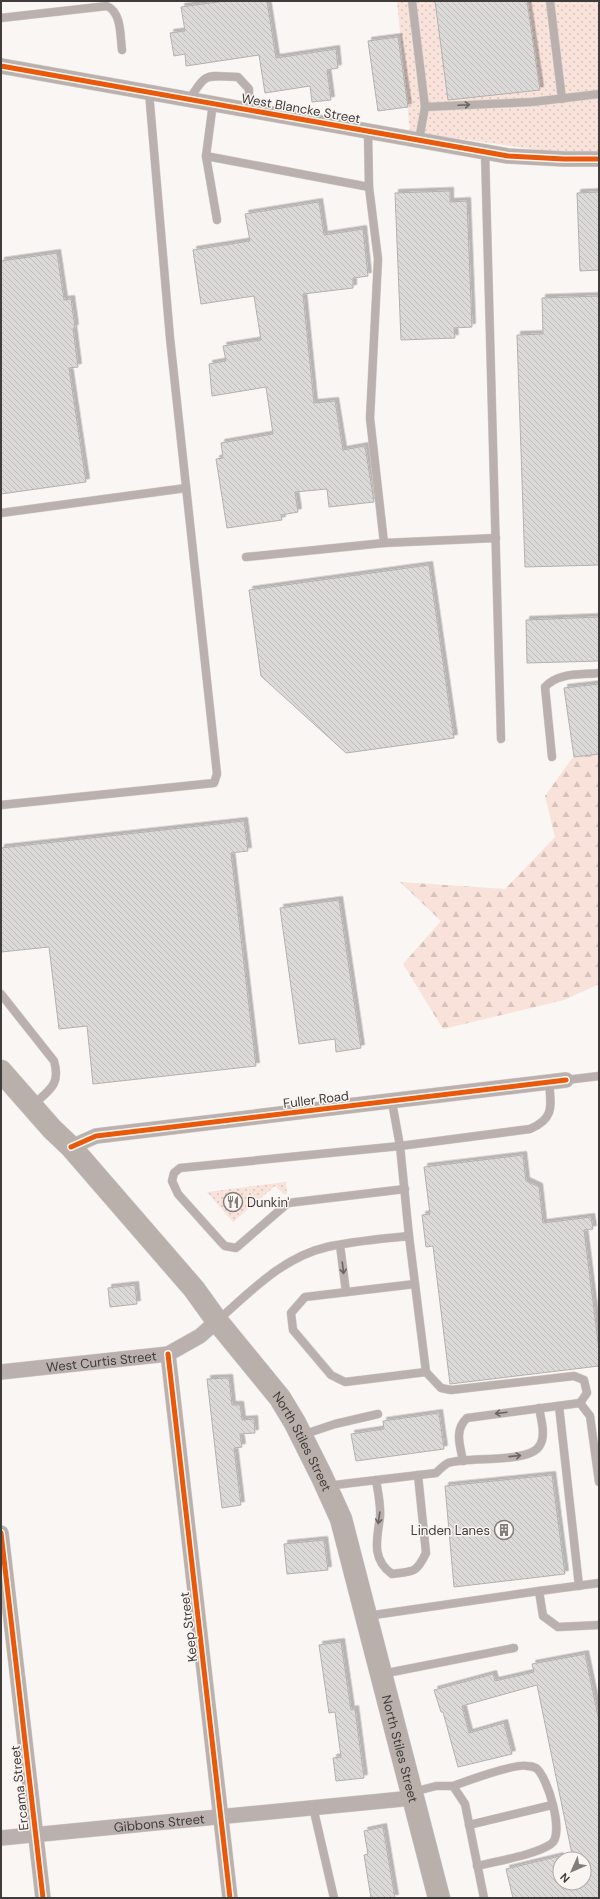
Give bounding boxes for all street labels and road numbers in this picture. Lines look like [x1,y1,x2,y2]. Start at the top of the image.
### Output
street label: West Blancke Street [240,90,362,127]
street label: Fuller Road [282,1087,350,1112]
street label: West Curtis Street [45,1347,158,1376]
street label: North Stiles Street [269,1388,335,1494]
street label: Keep Street [176,1591,201,1663]
street label: North Stiles Street [378,1693,422,1804]
street label: Ercama Street [7,1745,32,1831]
street label: Gibbons Street [113,1810,206,1836]

